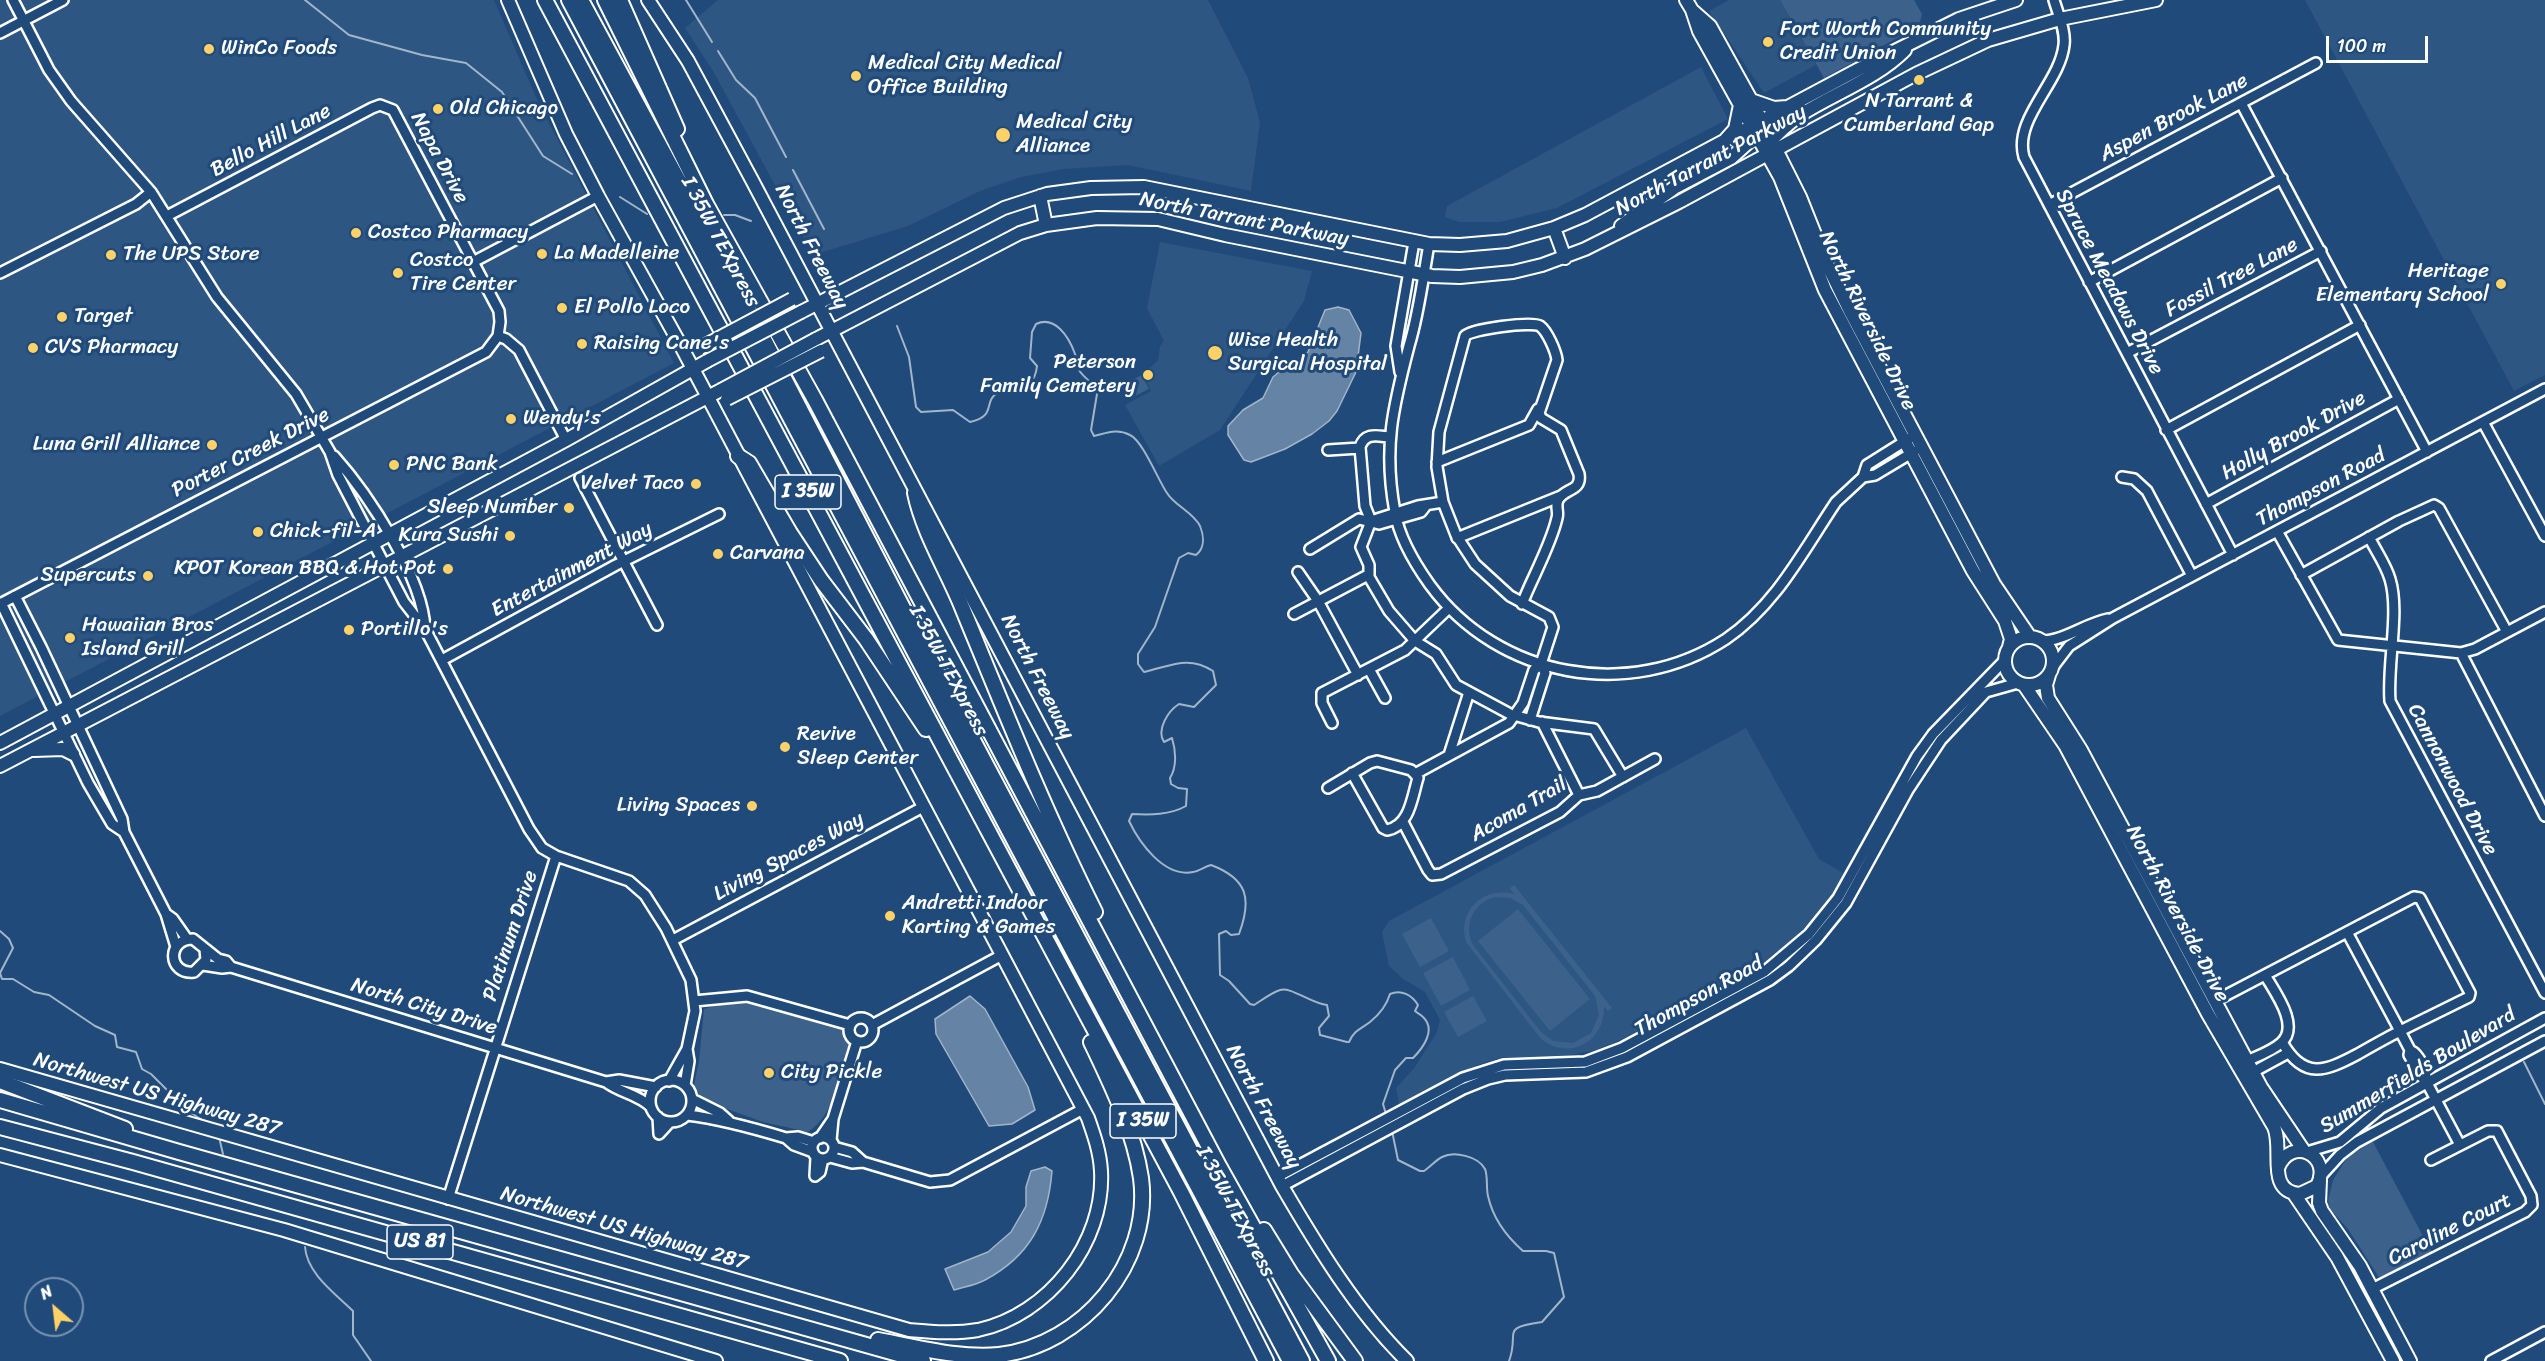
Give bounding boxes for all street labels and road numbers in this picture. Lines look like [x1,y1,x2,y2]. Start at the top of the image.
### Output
street label: Aspen Brook Lane [2096,68,2252,168]
street label: Bello Hill Lane [207,99,335,183]
street label: North Tarrant Parkway [1611,100,1811,222]
street label: Napa Drive [404,108,474,208]
street label: I 35W TEXpress [675,172,765,312]
street label: North Freeway [769,180,853,314]
street label: Spruce Meadows Drive [2049,185,2169,379]
street label: North Tarrant Parkway [1137,187,1351,253]
street label: North Riverside Drive [1813,227,1921,415]
street label: Fossil Tree Lane [2161,232,2303,324]
street label: Holly Brook Drive [2217,386,2371,486]
street label: Porter Creek Drive [168,402,334,504]
street label: Thompson Road [2252,443,2390,533]
road number: I 35W [775,475,841,509]
street label: Entertainment Way [487,517,657,623]
street label: I 35W TEXpress [903,601,993,741]
street label: North Freeway [995,610,1079,744]
street label: Cannonwood Drive [2401,700,2503,860]
street label: Acoma Trail [1466,772,1572,848]
street label: Living Spaces Way [710,807,868,907]
street label: North Riverside Drive [2120,821,2234,1007]
street label: Platinum Drive [478,867,544,1005]
street label: Thompson Road [1630,951,1768,1043]
street label: North City Drive [348,973,500,1041]
street label: Summerfields Boulevard [2315,1002,2521,1140]
street label: North Freeway [1220,1041,1306,1173]
street label: Northwest US Highway 287 [31,1048,283,1142]
road number: I 35W [1110,1104,1176,1138]
street label: I 35W TEXpress [1190,1142,1280,1282]
street label: Northwest US Highway 287 [498,1182,750,1276]
street label: Caroline Court [2384,1188,2516,1272]
road number: US 81 [387,1225,453,1259]

